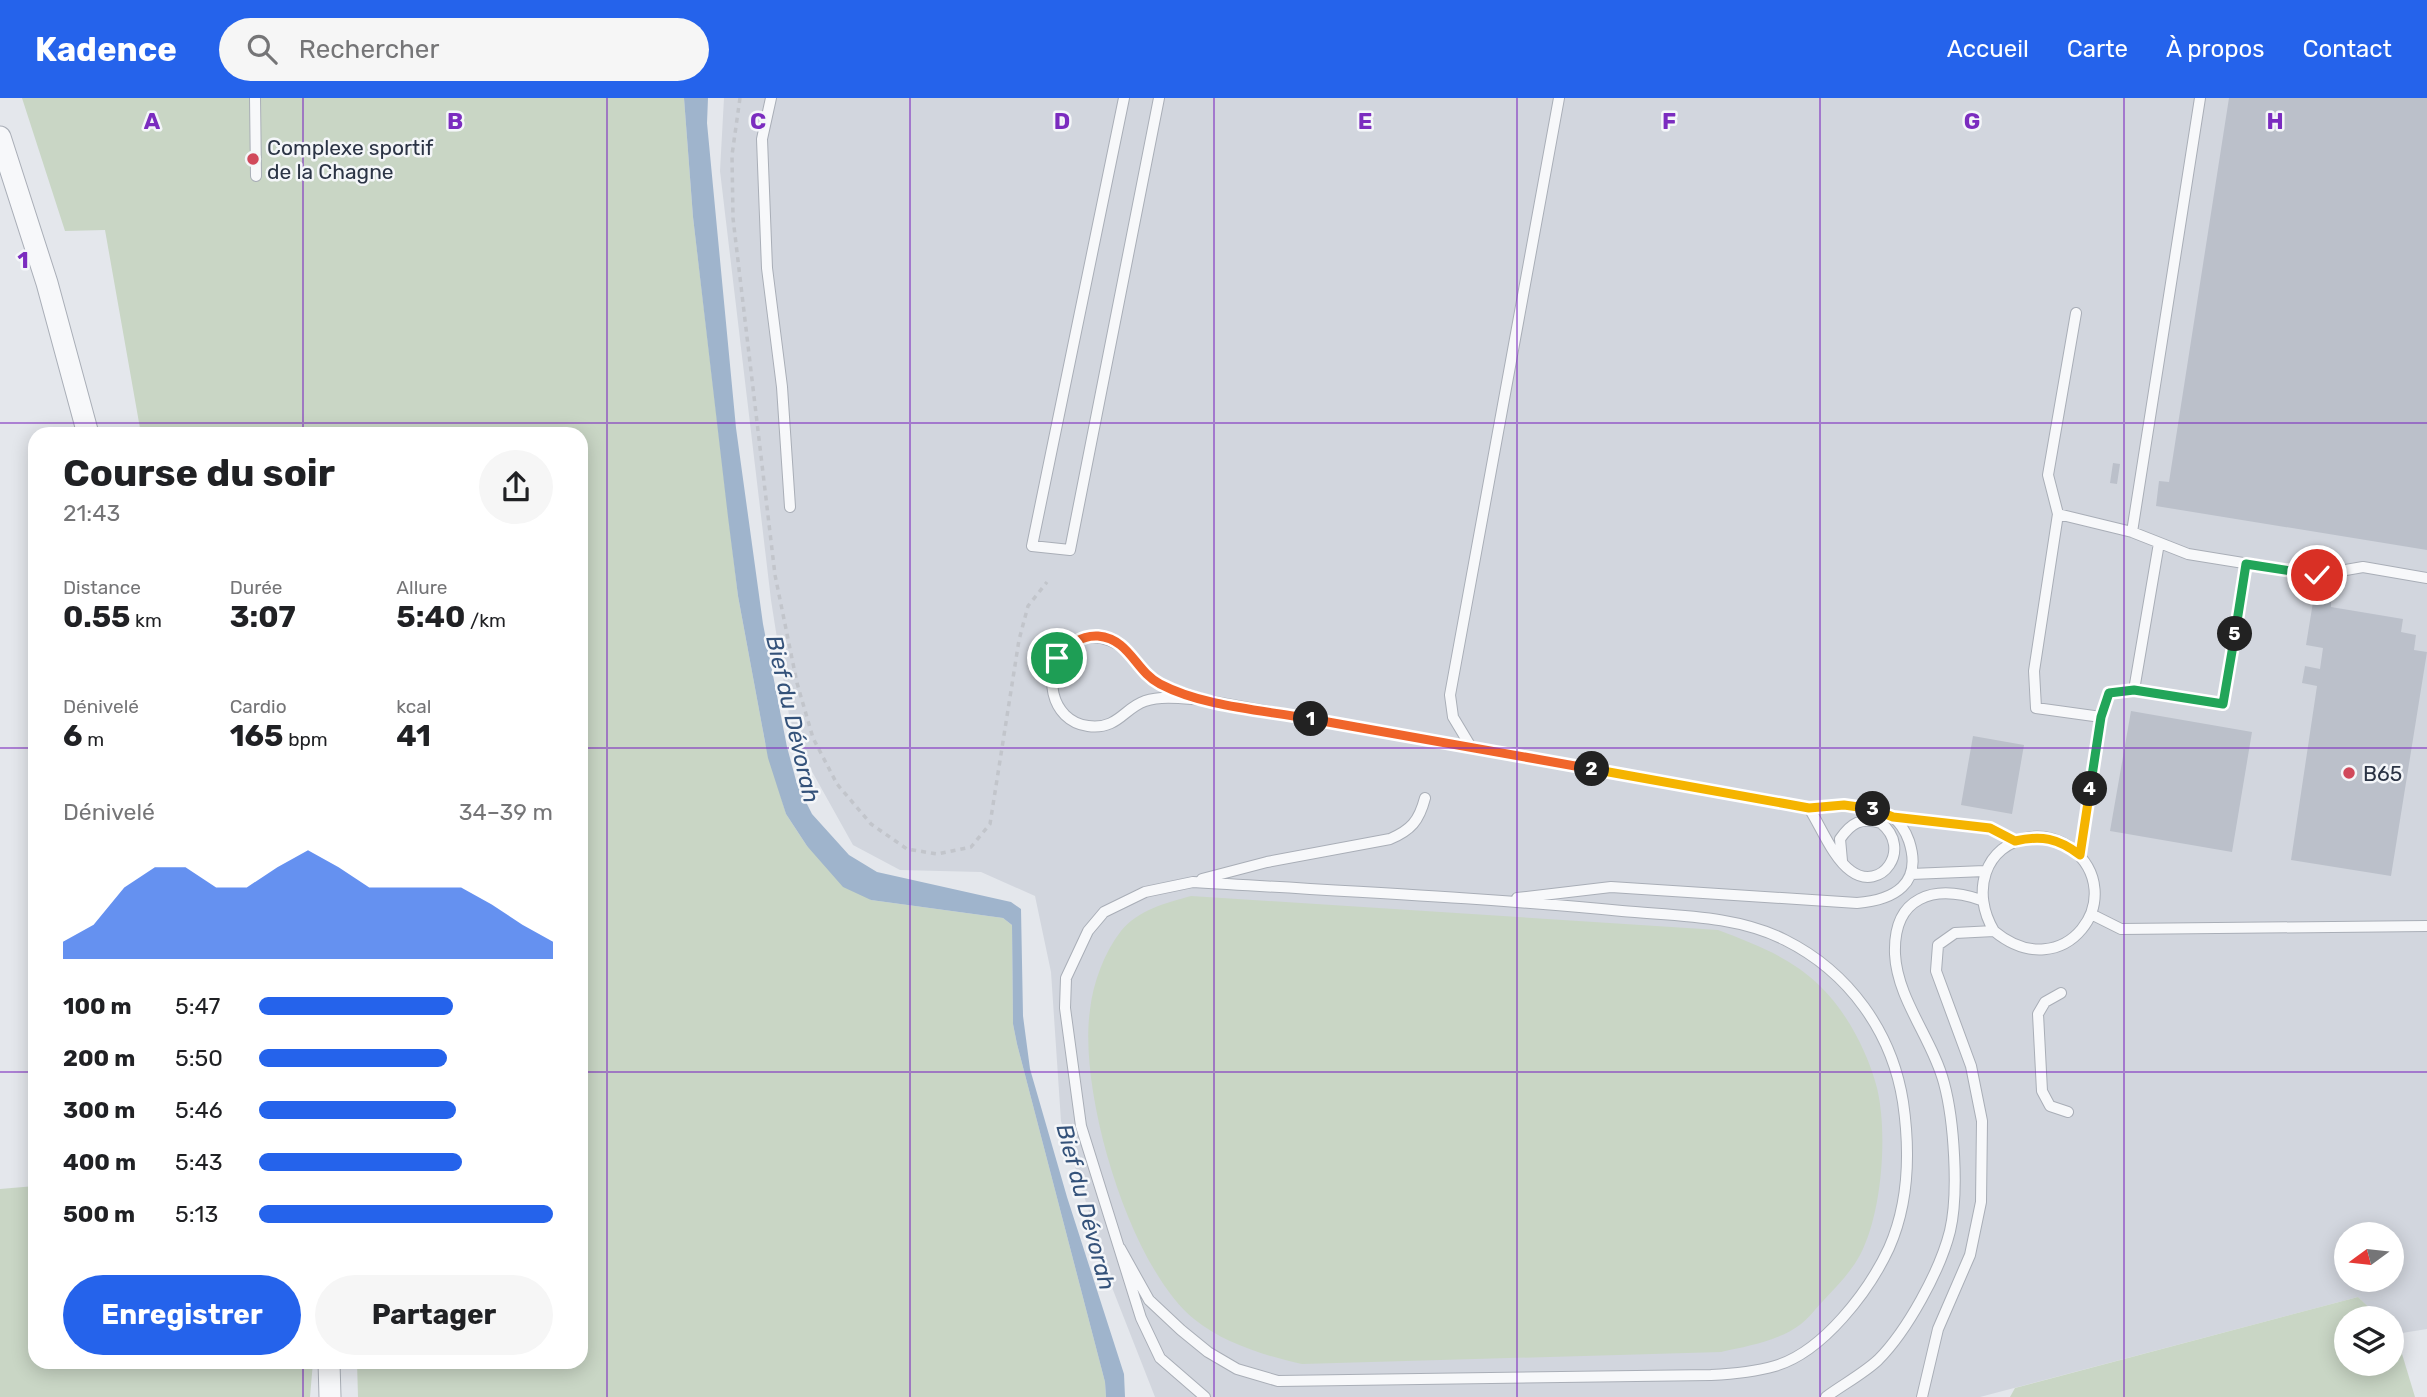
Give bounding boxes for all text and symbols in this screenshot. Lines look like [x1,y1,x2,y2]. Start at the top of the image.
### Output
search box [219,18,709,81]
text: Kadence [35,30,177,69]
icon: search [243,30,281,68]
text: Rechercher [299,34,439,65]
text: Accueil [1947,35,2029,63]
text: Carte [2067,35,2128,63]
text: À propos [2166,35,2265,63]
text: Contact [2303,35,2392,63]
text: A [144,107,161,135]
text: B [447,107,463,135]
text: C [750,107,766,135]
text: D [1054,107,1070,135]
text: E [1358,107,1372,135]
text: F [1662,107,1676,135]
text: G [1964,107,1980,135]
text: H [2266,107,2284,135]
place label: Complexe sportif de la Chagne [267,135,433,184]
marker: Complexe sportif de la Chagne [245,151,261,167]
text: 1 [17,246,29,274]
text: Course du soir [63,450,335,496]
button: share [479,450,553,524]
text: 21:43 [63,499,120,527]
pin [2287,545,2347,605]
icon: check [2298,556,2336,594]
text: Distance [63,576,141,599]
text: Durée [230,576,283,599]
text: Allure [396,576,447,599]
text: 0.55 [63,599,130,635]
text: 3:07 [230,599,296,635]
text: 5:40 [396,599,465,635]
text: km [130,609,162,632]
text: /km [465,609,506,632]
pin: 5 [2218,616,2252,652]
text: 5 [2228,622,2241,645]
pin [1027,628,1087,688]
water label: Bief du Dévorah [760,633,826,805]
icon: arrive [1038,639,1076,677]
text: Dénivelé [63,695,139,718]
text: Cardio [230,695,287,718]
text: kcal [396,695,431,718]
pin: 1 [1294,702,1328,736]
text: 1 [1306,707,1315,730]
text: 6 [63,718,83,754]
text: 165 [230,718,283,754]
text: 41 [396,718,431,754]
text: m [83,728,104,751]
text: bpm [283,728,328,751]
pin: 2 [1574,752,1610,786]
text: 2 [1585,757,1598,780]
place label: B65 [2363,761,2402,786]
marker: B65 [2341,765,2357,781]
pin: 4 [2072,772,2108,806]
text: 4 [2083,777,2096,800]
pin: 3 [1856,792,1890,826]
text: 3 [1866,797,1879,820]
text: Dénivelé [63,798,155,826]
text: 34–39 m [459,798,553,826]
text: 100 m [63,992,132,1020]
text: 5:47 [175,992,220,1020]
text: 200 m [63,1044,135,1072]
text: 5:50 [175,1044,223,1072]
text: 300 m [63,1096,135,1124]
text: 5:46 [175,1096,223,1124]
water label: Bief du Dévorah [1050,1121,1122,1293]
text: 400 m [63,1148,136,1176]
text: 5:43 [175,1148,223,1176]
text: 500 m [63,1200,135,1228]
text: 5:13 [175,1200,218,1228]
north arrow [2334,1222,2404,1292]
map controls [2334,1222,2404,1376]
button: Enregistrer [63,1275,301,1355]
button: Partager [315,1275,553,1355]
button: layers [2334,1306,2404,1376]

